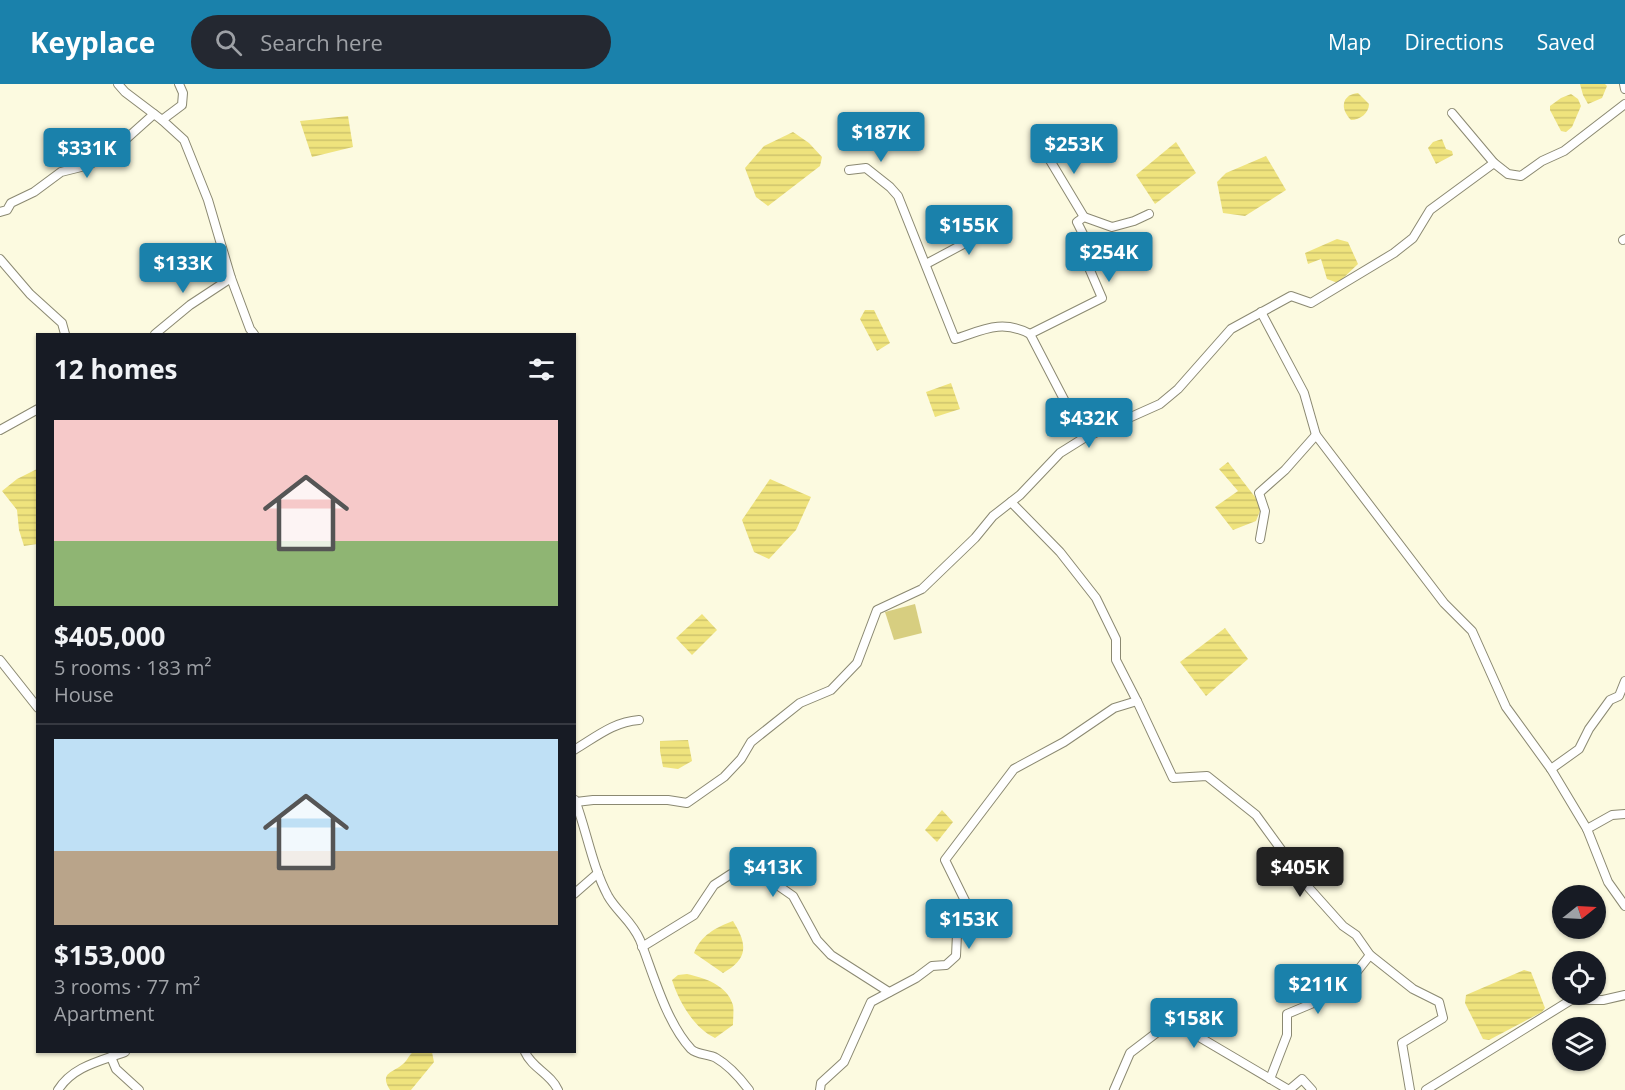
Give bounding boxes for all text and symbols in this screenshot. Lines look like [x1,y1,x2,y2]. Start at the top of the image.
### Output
search box [191,15,611,69]
text: Keyplace [30,23,155,61]
icon: search [212,26,245,59]
text: Search here [260,27,383,57]
text: Map [1328,28,1371,56]
text: Directions [1404,28,1504,56]
text: Saved [1537,28,1595,56]
pin: $187K [839,112,923,163]
text: $187K [851,118,911,145]
pin: $253K [1032,124,1116,175]
pin: $331K [45,128,129,179]
text: $253K [1044,130,1104,157]
text: $331K [57,134,117,161]
pin: $155K [927,205,1011,256]
text: $155K [939,211,999,238]
pin: $254K [1067,232,1151,283]
text: $254K [1079,238,1139,265]
pin: $133K [141,243,225,294]
text: $133K [153,249,213,276]
text: 12 homes [54,351,178,387]
icon: filters [525,353,558,386]
pin: $432K [1047,398,1131,449]
text: $432K [1059,404,1119,431]
icon: home [252,459,360,567]
text: $405,000 [54,618,165,654]
text: 5 rooms · 183 m² [54,654,212,681]
text: House [54,681,114,708]
icon: home [252,778,360,886]
pin: $413K [731,847,815,898]
pin: $405K [1258,847,1342,898]
text: $413K [743,853,803,880]
text: $405K [1270,853,1330,880]
north arrow [1552,885,1606,939]
map controls [1552,885,1606,1071]
pin: $153K [927,899,1011,950]
text: $153K [939,905,999,932]
text: $153,000 [54,937,165,973]
button: locate [1552,951,1606,1005]
pin: $211K [1276,964,1360,1015]
text: $211K [1288,970,1348,997]
text: 3 rooms · 77 m² [54,973,200,1000]
pin: $158K [1152,998,1236,1049]
text: Apartment [54,1000,154,1027]
text: $158K [1164,1004,1224,1031]
button: layers [1552,1017,1606,1071]

